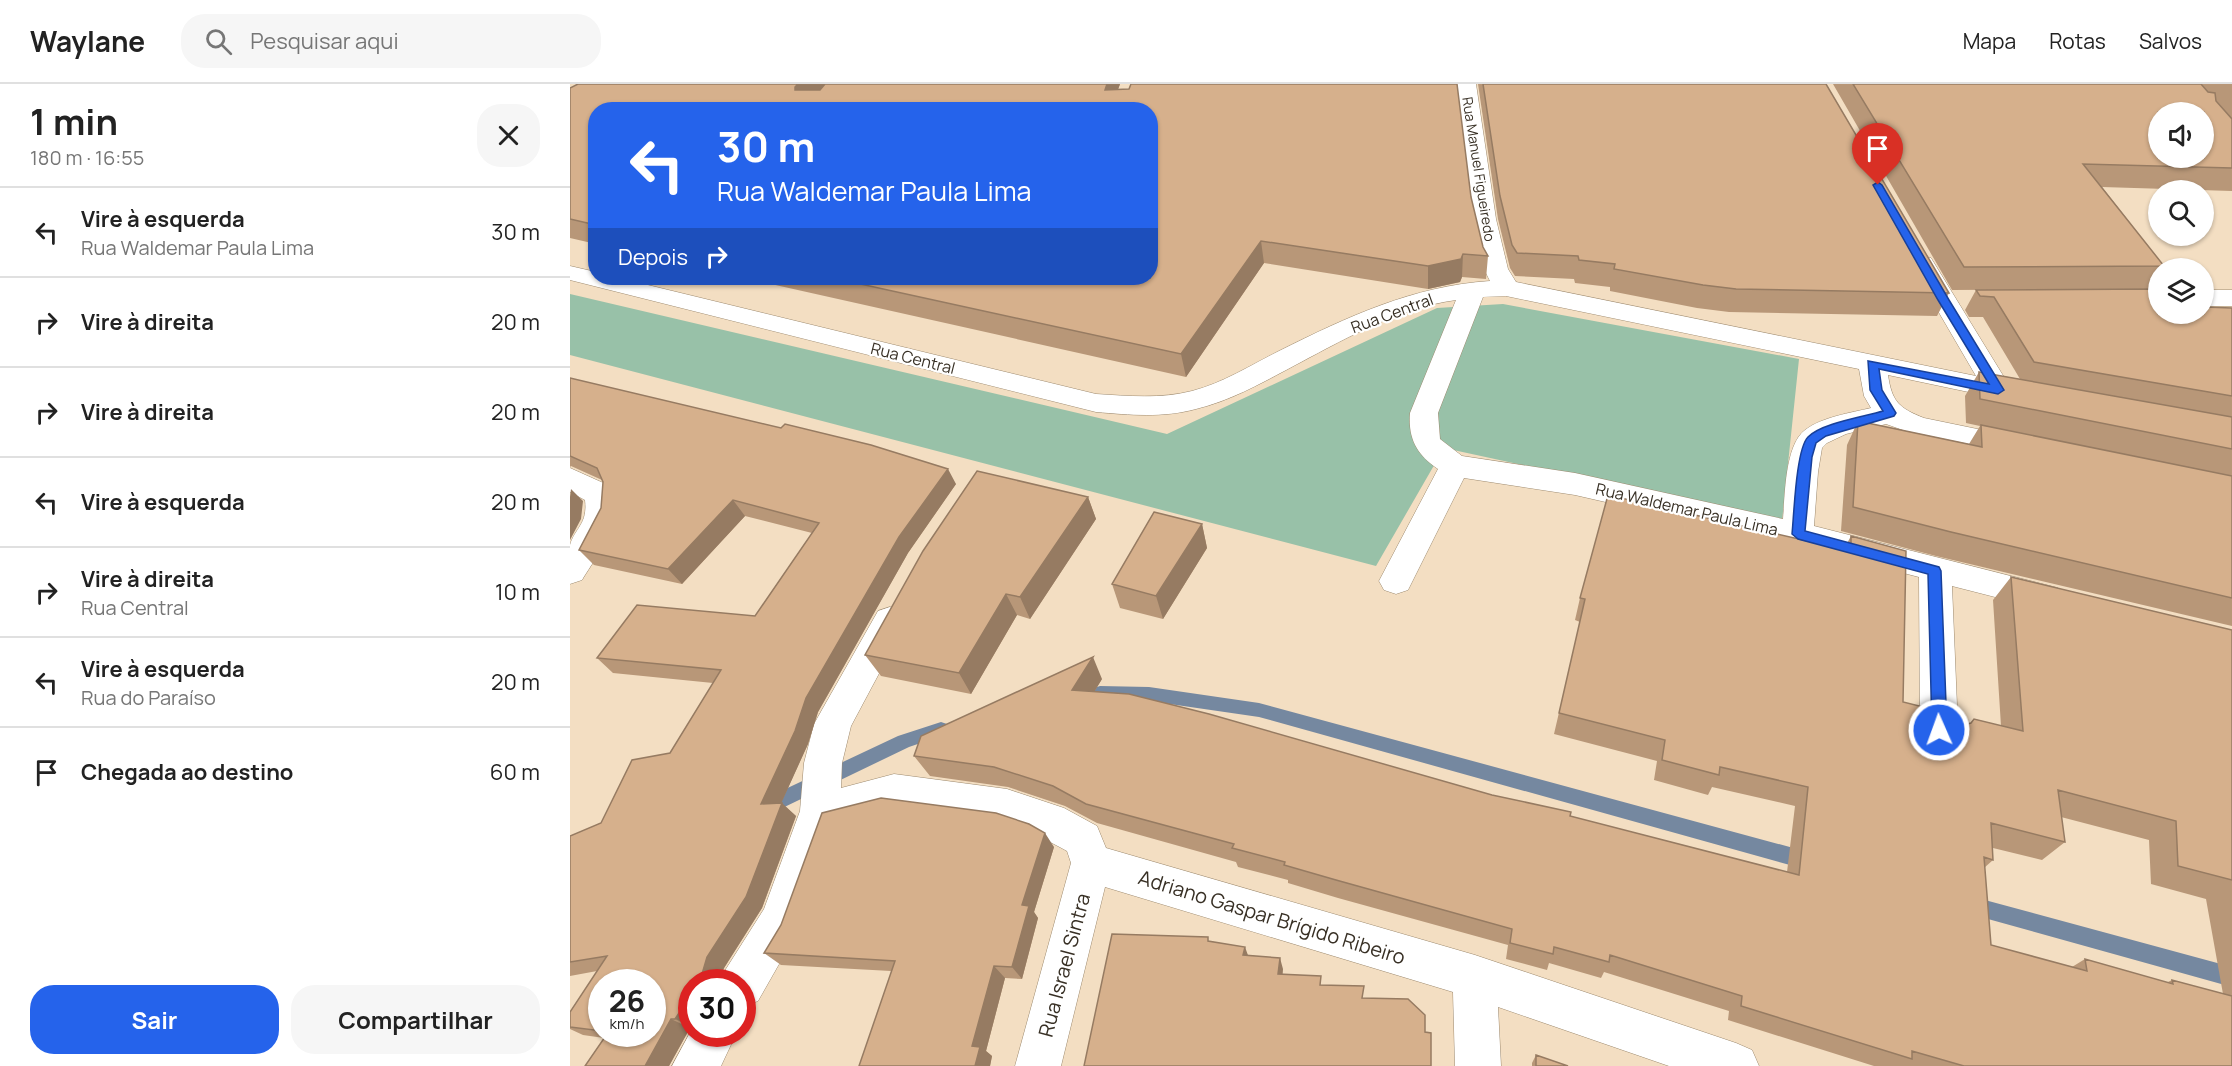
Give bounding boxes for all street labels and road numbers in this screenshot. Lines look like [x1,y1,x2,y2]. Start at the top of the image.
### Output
street label: Rua Manuel Figueiredo [1458,95,1500,243]
street label: Rua Central [1348,288,1436,338]
street label: Rua Central [869,337,957,379]
street label: Rua Waldemar Paula Lima [1594,477,1780,541]
street label: Adriano Gaspar Brígido Ribeiro [1135,863,1409,971]
street label: Rua Israel Sintra [1032,890,1096,1040]

